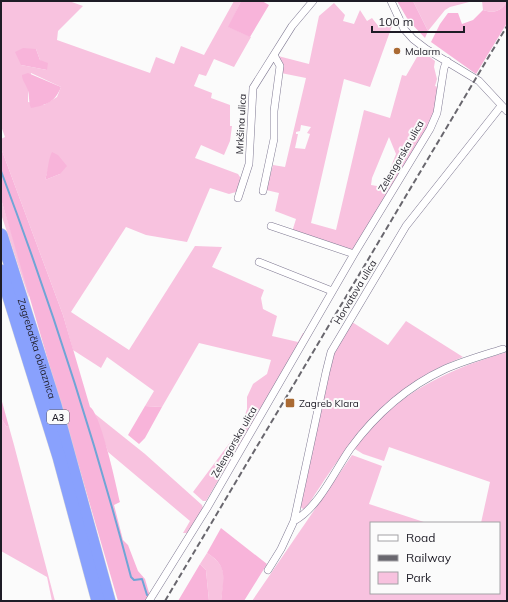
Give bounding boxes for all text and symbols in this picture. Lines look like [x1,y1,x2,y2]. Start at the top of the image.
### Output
scale bar [372,8,464,34]
text: 100 m [378,14,413,29]
place label: Malarm [405,45,441,58]
marker: Malarm [392,46,402,56]
street label: Mrkšina ulica [233,93,249,155]
street label: Zelengorska ulica [375,118,427,194]
street label: Horvatova ulica [331,257,379,327]
street label: Zagrebačka obilaznica [15,297,59,400]
marker: Zagreb Klara [284,397,296,409]
place label: Zagreb Klara [299,397,359,410]
street label: Zelengorska ulica [208,404,260,480]
road number: A3 [47,410,69,424]
legend [370,522,500,594]
text: Road [406,530,435,545]
text: Railway [406,550,452,565]
text: Park [406,570,432,585]

